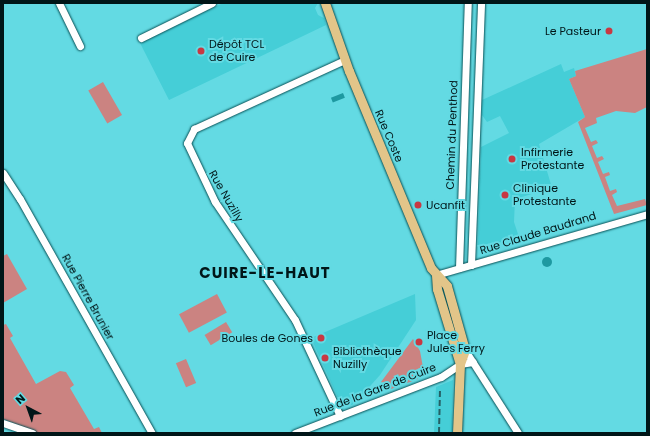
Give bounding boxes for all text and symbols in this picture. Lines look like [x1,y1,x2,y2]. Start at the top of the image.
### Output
place label: Le Pasteur [545,24,601,38]
marker: Le Pasteur [604,26,614,36]
place label: Dépôt TCL de Cuire [209,38,264,64]
marker: Dépôt TCL de Cuire [196,46,206,56]
street label: Chemin du Penthod [443,80,461,190]
street label: Rue Coste [372,108,406,164]
place label: Infirmerie Protestante [521,146,584,172]
marker: Infirmerie Protestante [506,153,518,165]
street label: Rue Nuzilly [206,168,246,224]
place label: Clinique Protestante [513,182,576,208]
marker: Clinique Protestante [500,190,510,200]
place label: Ucanfit [426,198,465,212]
marker: Ucanfit [413,200,423,210]
street label: Rue Claude Baudrand [478,209,598,257]
street label: Rue Pierre Brunier [59,252,117,342]
district label: CUIRE-LE-HAUT [199,264,331,282]
place label: Place Jules Ferry [427,329,485,355]
place label: Boules de Gones [222,331,313,345]
marker: Boules de Gones [316,333,326,343]
marker: Place Jules Ferry [414,337,424,347]
place label: Bibliothèque Nuzilly [333,345,401,371]
marker: Bibliothèque Nuzilly [320,353,330,363]
street label: Rue de la Gare de Cuire [312,361,438,419]
north arrow [8,388,48,428]
text: N [12,390,29,408]

